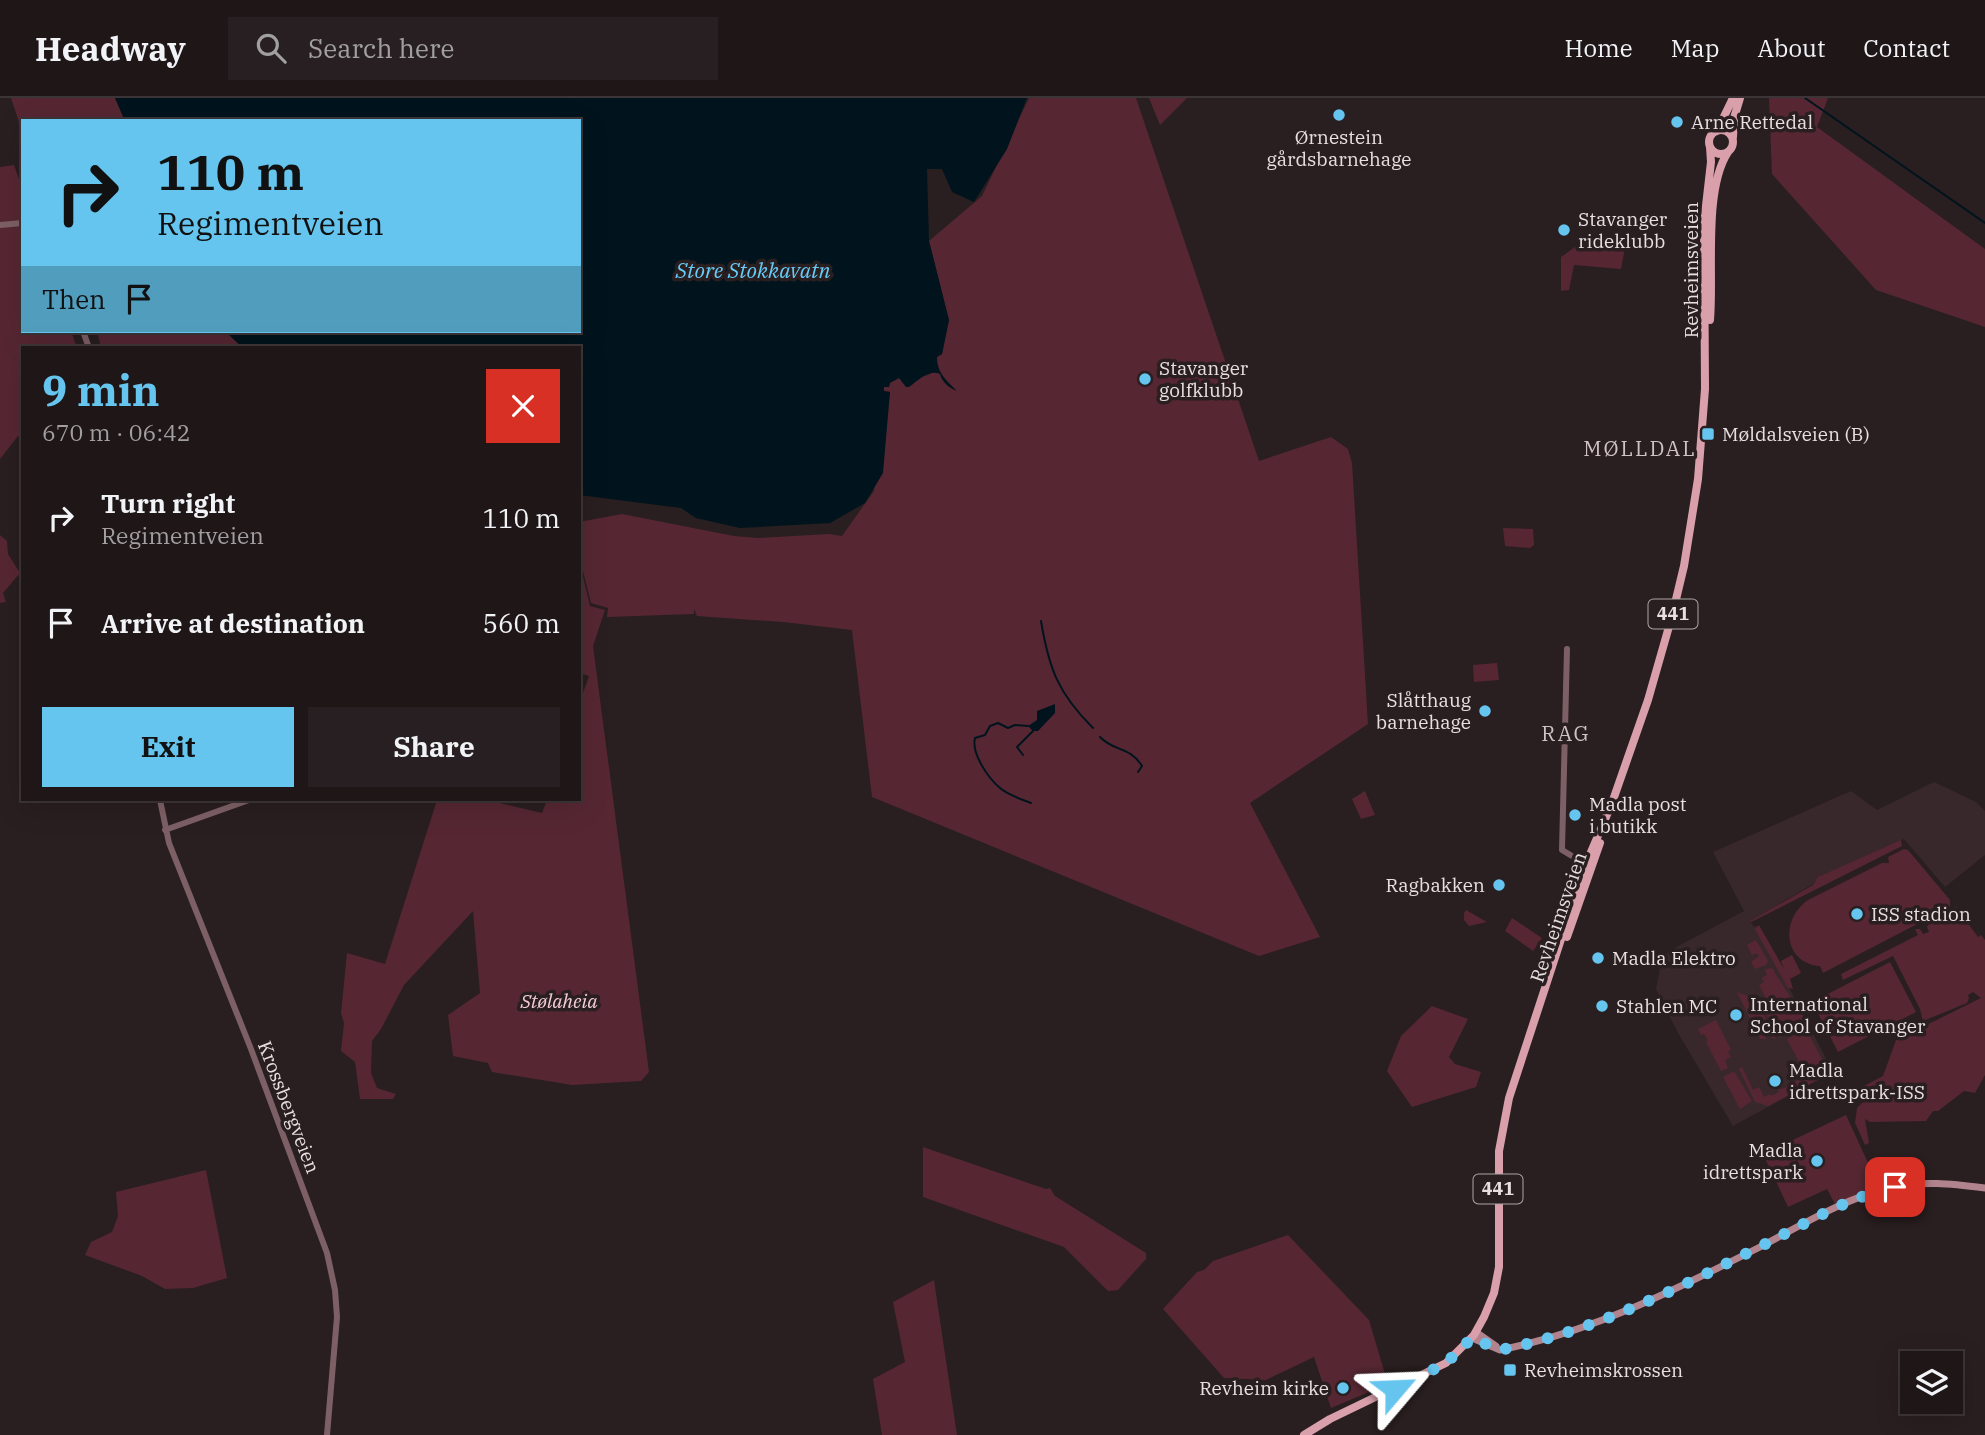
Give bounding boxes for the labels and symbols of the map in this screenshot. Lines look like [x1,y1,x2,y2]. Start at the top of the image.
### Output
marker: Ørnestein gårdsbarnehage [1331,107,1347,123]
place label: Arne Rettedal [1691,110,1813,134]
marker: Arne Rettedal [1669,114,1685,130]
place label: Ørnestein gårdsbarnehage [1266,125,1412,171]
street label: Revheimsveien [1679,202,1703,338]
place label: Stavanger rideklubb [1578,207,1668,253]
marker: Stavanger rideklubb [1556,222,1572,238]
water label: Store Stokkavatn [675,256,830,284]
place label: Stavanger golfklubb [1159,356,1249,402]
marker: Stavanger golfklubb [1137,371,1153,387]
place label: Møldalsveien (B) [1722,422,1870,446]
marker: Møldalsveien (B) [1700,426,1716,442]
district label: MØLLDAL [1583,434,1697,462]
road number: 441 [1648,600,1698,628]
place label: Slåtthaug barnehage [1376,688,1472,734]
marker: Slåtthaug barnehage [1477,703,1493,719]
district label: RAG [1541,719,1591,747]
place label: Madla post i butikk [1589,792,1687,838]
marker: Madla post i butikk [1567,807,1583,823]
street label: Revheimsveien [1524,849,1592,985]
place label: Ragbakken [1385,873,1485,897]
marker: Ragbakken [1491,877,1507,893]
place label: ISS stadion [1871,902,1971,926]
marker: ISS stadion [1849,906,1865,922]
place label: Madla Elektro [1612,946,1736,970]
marker: Madla Elektro [1590,950,1606,966]
park label: Stølaheia [519,989,598,1013]
place label: International School of Stavanger [1750,992,1926,1038]
place label: Stahlen MC [1616,994,1717,1018]
marker: Stahlen MC [1594,998,1610,1014]
marker: International School of Stavanger [1728,1007,1744,1023]
street label: Krossbergveien [253,1037,325,1177]
place label: Madla idrettspark-ISS [1789,1058,1925,1104]
marker: Madla idrettspark-ISS [1767,1073,1783,1089]
place label: Madla idrettspark [1703,1138,1803,1184]
marker: Madla idrettspark [1809,1153,1825,1169]
pin [1865,1157,1925,1217]
road number: 441 [1474,1174,1522,1204]
position arrow [1358,1352,1432,1426]
place label: Revheimskrossen [1524,1358,1683,1382]
marker: Revheimskrossen [1502,1362,1518,1378]
place label: Revheim kirke [1199,1376,1329,1400]
marker: Revheim kirke [1335,1380,1351,1396]

